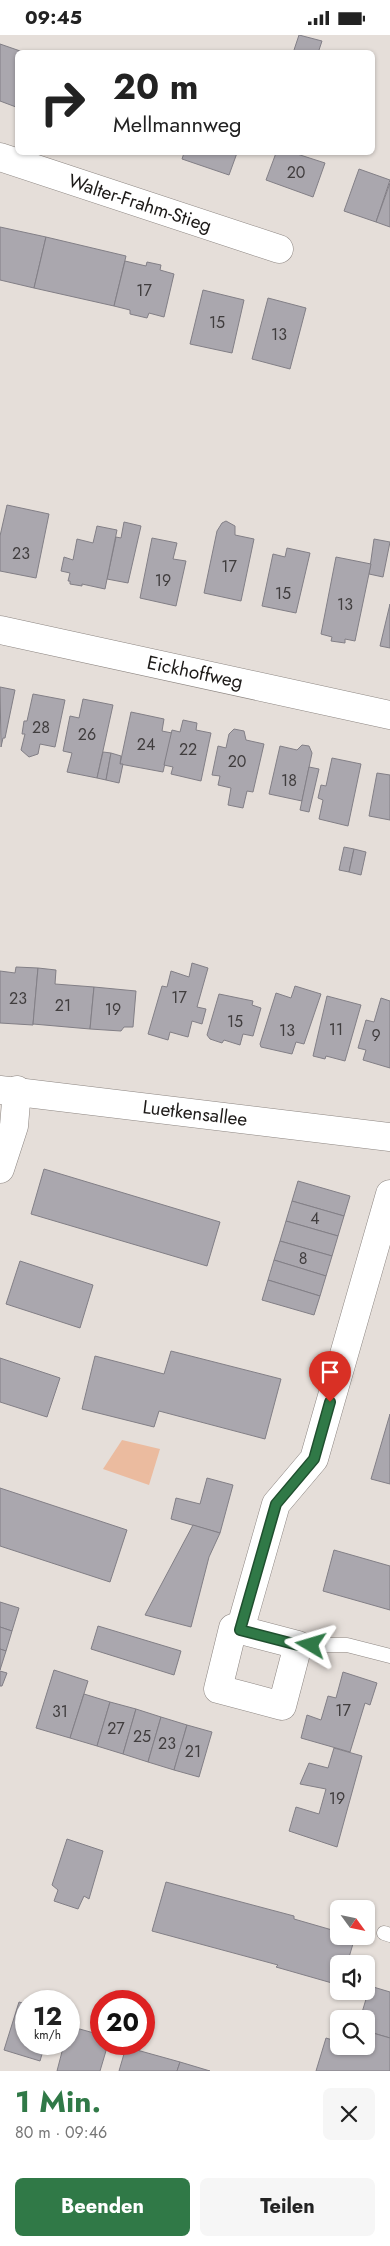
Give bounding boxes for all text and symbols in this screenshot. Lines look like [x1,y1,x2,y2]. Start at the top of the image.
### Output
text: 09:45 [25,4,82,31]
text: 20 m [113,62,198,112]
icon: right [30,70,95,135]
text: Mellmannweg [113,108,242,140]
house number: 20 [287,161,305,184]
street label: Walter-Frahm-Stieg [65,167,215,239]
house number: 17 [136,279,152,302]
house number: 15 [209,311,225,334]
house number: 13 [271,323,287,346]
house number: 23 [12,542,30,565]
house number: 17 [221,555,237,578]
house number: 19 [155,569,171,592]
house number: 15 [275,582,291,605]
house number: 13 [337,593,353,616]
street label: Eickhoffweg [145,649,245,695]
house number: 28 [32,716,50,739]
house number: 26 [78,723,96,746]
house number: 24 [137,733,155,756]
house number: 22 [179,738,197,761]
house number: 20 [228,750,246,773]
house number: 18 [281,769,297,792]
house number: 17 [171,986,187,1009]
house number: 23 [9,987,27,1010]
house number: 21 [55,994,71,1017]
house number: 19 [105,998,121,1021]
house number: 15 [227,1010,243,1033]
house number: 11 [329,1018,343,1041]
house number: 13 [279,1019,295,1042]
house number: 9 [371,1024,381,1047]
street label: Luetkensallee [141,1093,249,1133]
house number: 4 [310,1207,320,1230]
house number: 8 [299,1247,307,1270]
pin [309,1351,351,1402]
icon: arrive [316,1358,344,1386]
position arrow [284,1618,336,1670]
house number: 17 [335,1699,351,1722]
house number: 31 [52,1700,68,1723]
house number: 27 [107,1717,125,1740]
house number: 25 [133,1725,151,1748]
house number: 23 [158,1732,176,1755]
house number: 21 [185,1740,201,1763]
house number: 19 [329,1787,345,1810]
north arrow [330,1900,375,1945]
map controls [330,1900,375,2055]
button: sound [330,1955,375,2000]
speed limit sign: 20 [90,1990,155,2055]
text: 12 [33,1998,62,2034]
button: search [330,2010,375,2055]
text: km/h [34,2026,61,2044]
text: 1 Min. [15,2080,101,2123]
button: close [323,2088,375,2140]
text: 80 m · 09:46 [15,2121,107,2144]
button: Beenden [15,2178,190,2236]
button: Teilen [200,2178,375,2236]

